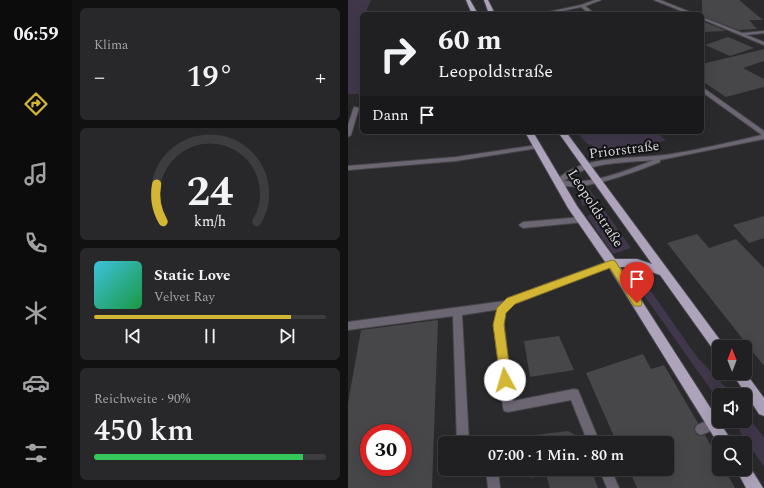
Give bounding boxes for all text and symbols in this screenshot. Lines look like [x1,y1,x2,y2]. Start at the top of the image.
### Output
text: 60 m [438,19,502,62]
text: 06:59 [13,21,59,48]
icon: right [372,28,424,80]
text: Klima [94,35,128,55]
text: 19° [186,54,234,100]
text: Leopoldstraße [438,58,553,85]
text: − [94,61,105,94]
text: + [315,61,326,94]
icon: directions [22,90,50,118]
text: Dann [372,104,408,127]
icon: arrive [416,104,438,126]
street label: Priorstraße [588,135,661,164]
icon: music [22,160,50,188]
text: 24 [187,161,233,224]
street label: Leopoldstraße [562,165,629,252]
text: km/h [194,211,226,233]
icon: phone [22,229,50,257]
pin [620,262,654,303]
text: Static Love [154,264,230,287]
icon: arrive [626,268,648,290]
text: Velvet Ray [154,287,215,307]
icon: climate [22,299,50,327]
icon: previous [122,325,144,347]
icon: pause [199,325,221,347]
icon: next [276,325,298,347]
north arrow [712,340,752,380]
map controls [712,340,752,476]
position arrow [484,359,526,401]
icon: car [22,369,50,397]
button: sound [712,388,752,428]
text: Reichweite · 90% [94,389,190,409]
text: 450 km [94,408,194,454]
speed limit sign: 30 [360,424,412,476]
button: search [712,436,752,476]
icon: filters [22,439,50,467]
text: 07:00 · 1 Min. · 80 m [488,444,624,467]

